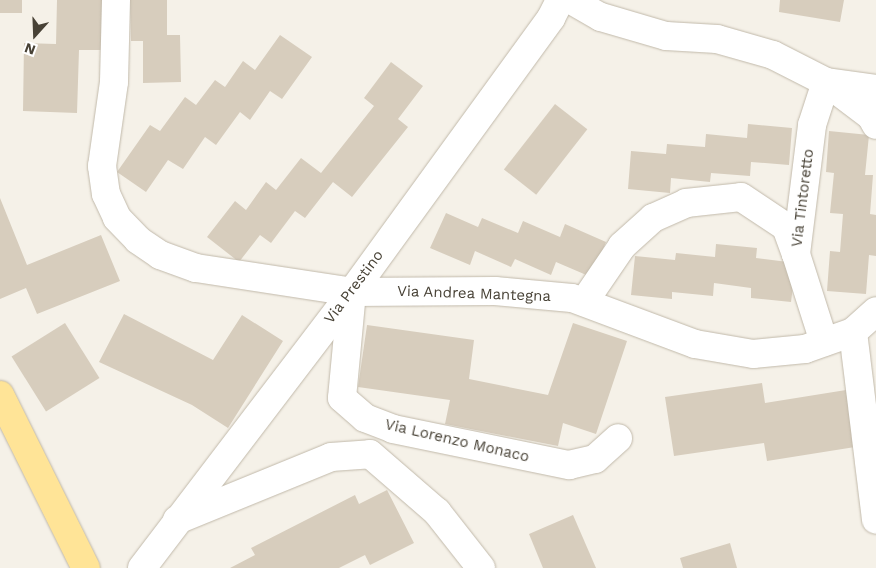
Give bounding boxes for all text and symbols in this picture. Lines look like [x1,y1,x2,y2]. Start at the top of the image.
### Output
north arrow [10,10,60,60]
text: N [22,40,37,58]
street label: Via Tintoretto [788,148,818,248]
street label: Via Prestino [320,247,388,327]
street label: Via Andrea Mantegna [396,282,552,306]
street label: Via Lorenzo Monaco [383,416,531,466]

